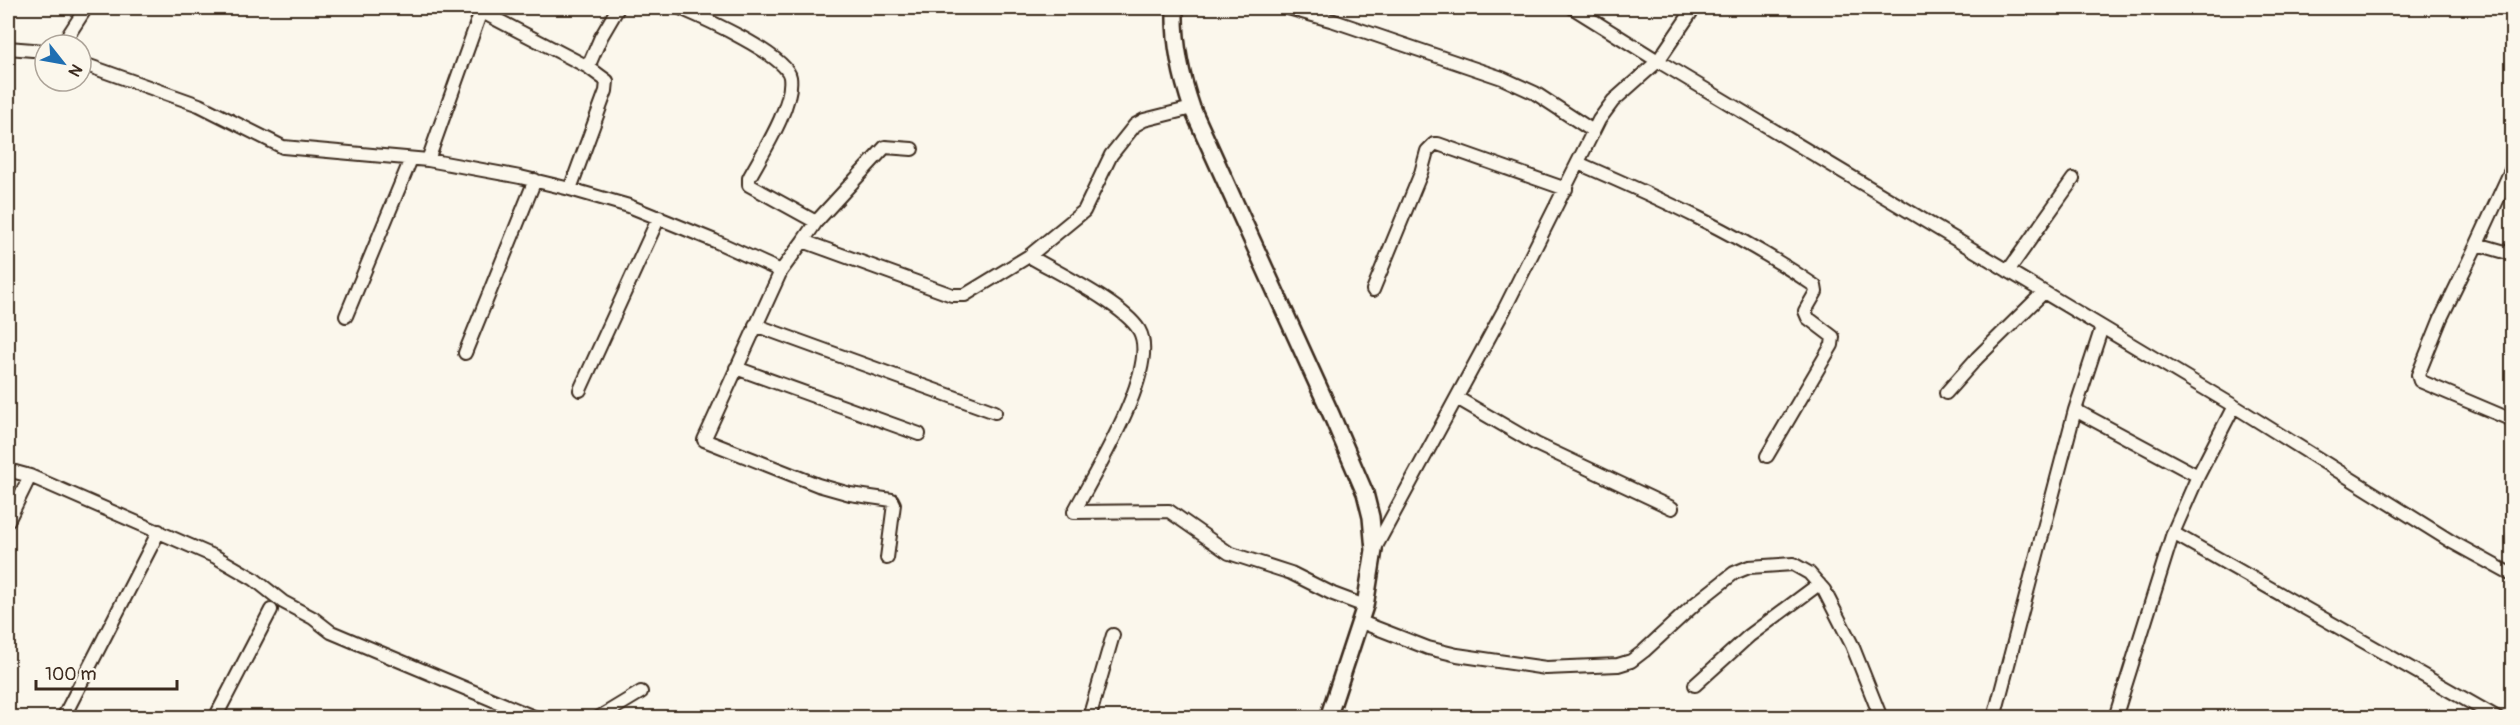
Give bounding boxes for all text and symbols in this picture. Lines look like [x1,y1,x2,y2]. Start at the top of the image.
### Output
north arrow [33,33,93,93]
text: N [64,60,86,80]
scale bar [36,653,177,691]
text: 100 m [45,663,97,686]

